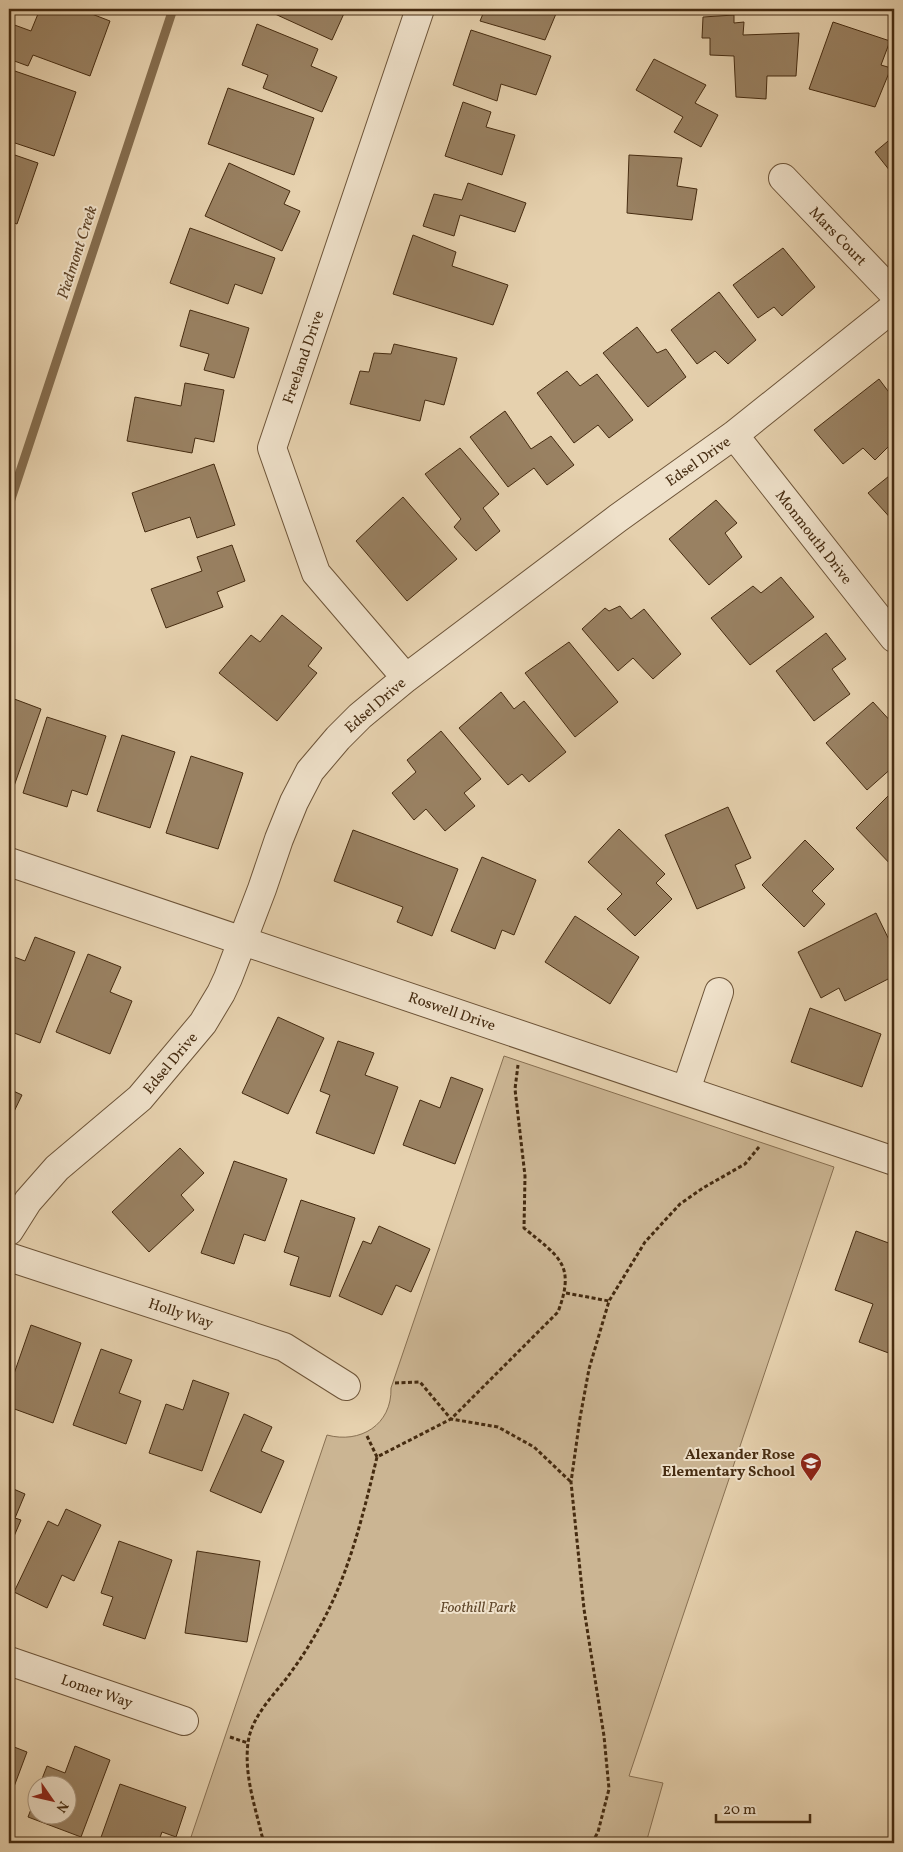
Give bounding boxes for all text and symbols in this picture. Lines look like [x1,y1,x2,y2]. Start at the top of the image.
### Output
water label: Piedmont Creek [52,202,104,302]
street label: Mars Court [803,203,871,271]
street label: Freeland Drive [279,308,330,407]
street label: Edsel Drive [662,432,736,492]
street label: Monmouth Drive [769,486,856,589]
street label: Edsel Drive [341,674,411,739]
street label: Roswell Drive [405,988,498,1037]
street label: Edsel Drive [139,1028,203,1099]
street label: Holly Way [145,1294,216,1335]
place label: Alexander Rose Elementary School [662,1445,795,1483]
school or university icon: Alexander Rose Elementary School [799,1451,823,1482]
park label: Foothill Park [440,1598,516,1619]
street label: Lomer Way [58,1670,135,1715]
north arrow [28,1774,78,1824]
scale bar [716,1792,809,1824]
text: N [51,1797,72,1816]
text: 20 m [723,1800,756,1821]

